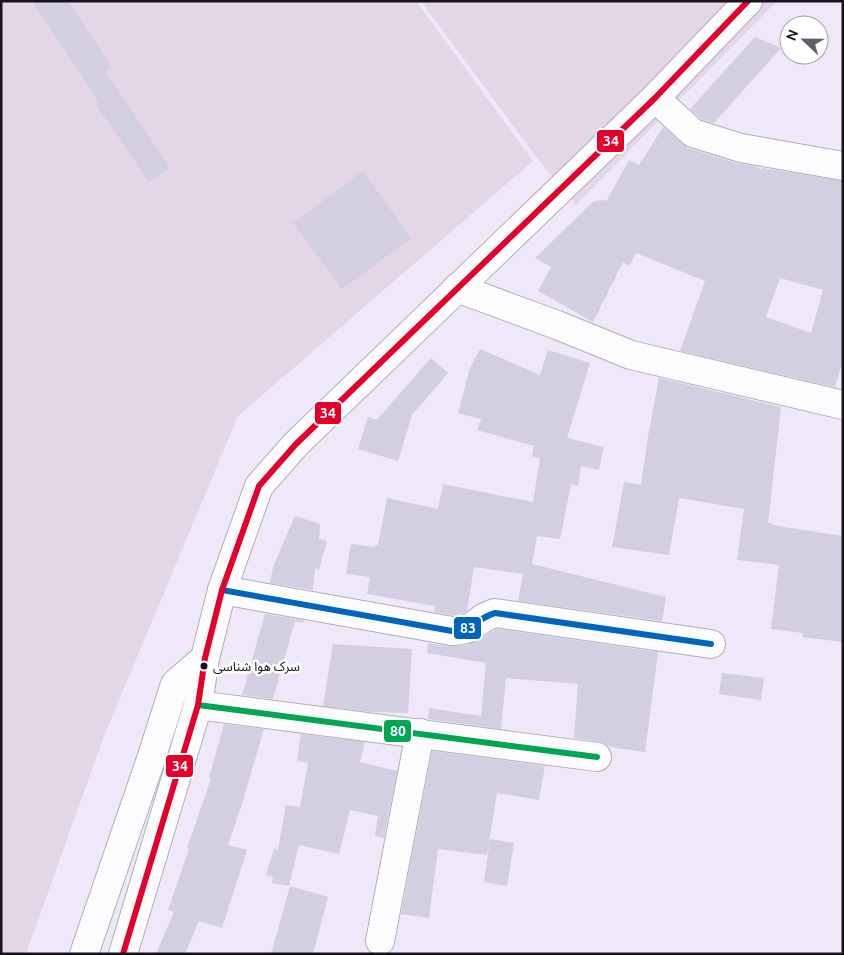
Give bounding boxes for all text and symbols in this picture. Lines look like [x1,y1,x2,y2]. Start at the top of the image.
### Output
north arrow [779,15,829,65]
text: N [783,27,801,43]
line badge: 34 [596,129,625,153]
text: 34 [603,133,619,149]
line badge: 34 [314,401,342,425]
text: 34 [320,405,336,421]
line badge: 83 [453,616,482,640]
text: 83 [460,620,476,636]
place label: سرک هوا شناسی [213,659,300,675]
marker: سرک هوا شناسی [199,661,209,671]
line badge: 80 [383,719,412,743]
text: 80 [390,723,406,739]
line badge: 34 [165,754,194,778]
text: 34 [172,758,188,774]

